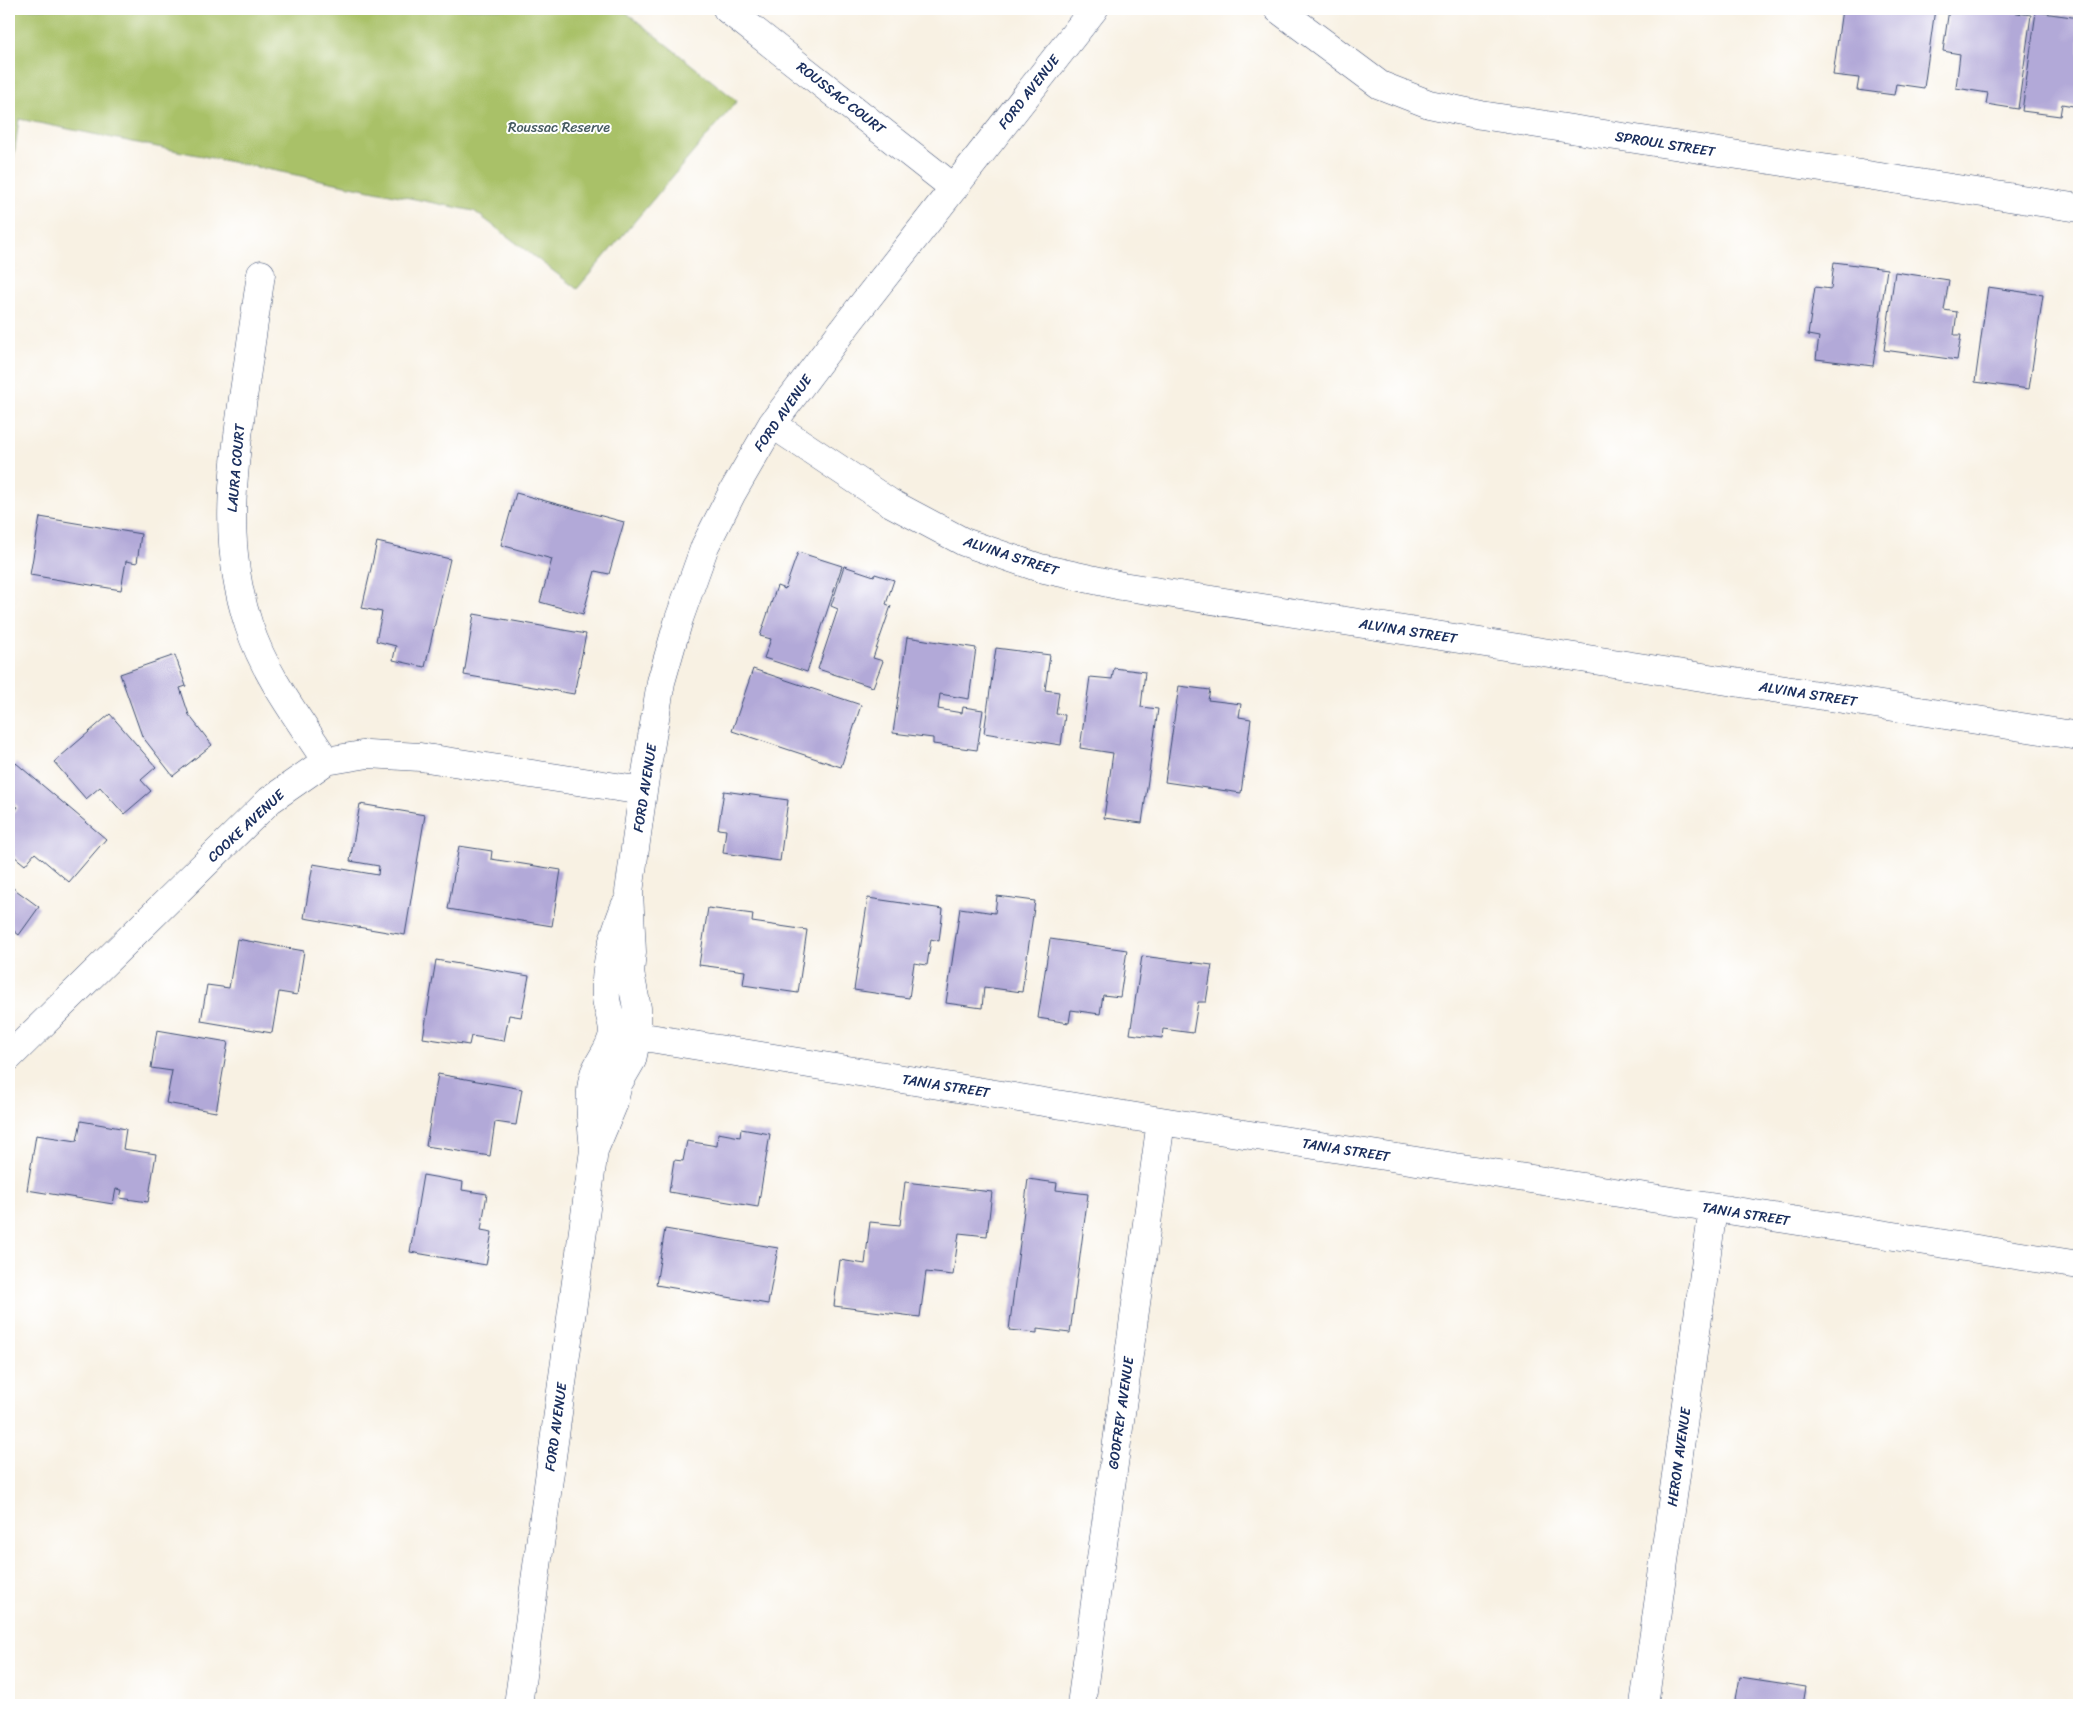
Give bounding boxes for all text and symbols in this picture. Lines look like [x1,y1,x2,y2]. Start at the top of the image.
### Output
street label: FORD AVENUE [992,48,1067,135]
street label: ROUSSAC COURT [791,55,892,142]
park label: Roussac Reserve [508,115,610,140]
street label: SPROUL STREET [1613,124,1718,164]
street label: FORD AVENUE [747,368,820,457]
street label: LAURA COURT [220,421,252,513]
street label: ALVINA STREET [959,529,1063,584]
street label: ALVINA STREET [1356,611,1460,651]
street label: ALVINA STREET [1756,674,1860,714]
street label: FORD AVENUE [626,741,665,834]
street label: COOKE AVENUE [201,782,291,869]
street label: TANIA STREET [900,1067,993,1105]
street label: TANIA STREET [1300,1131,1393,1169]
street label: TANIA STREET [1700,1195,1793,1233]
street label: GODFREY AVENUE [1101,1354,1141,1471]
street label: FORD AVENUE [537,1380,575,1473]
street label: HERON AVENUE [1660,1405,1698,1508]

